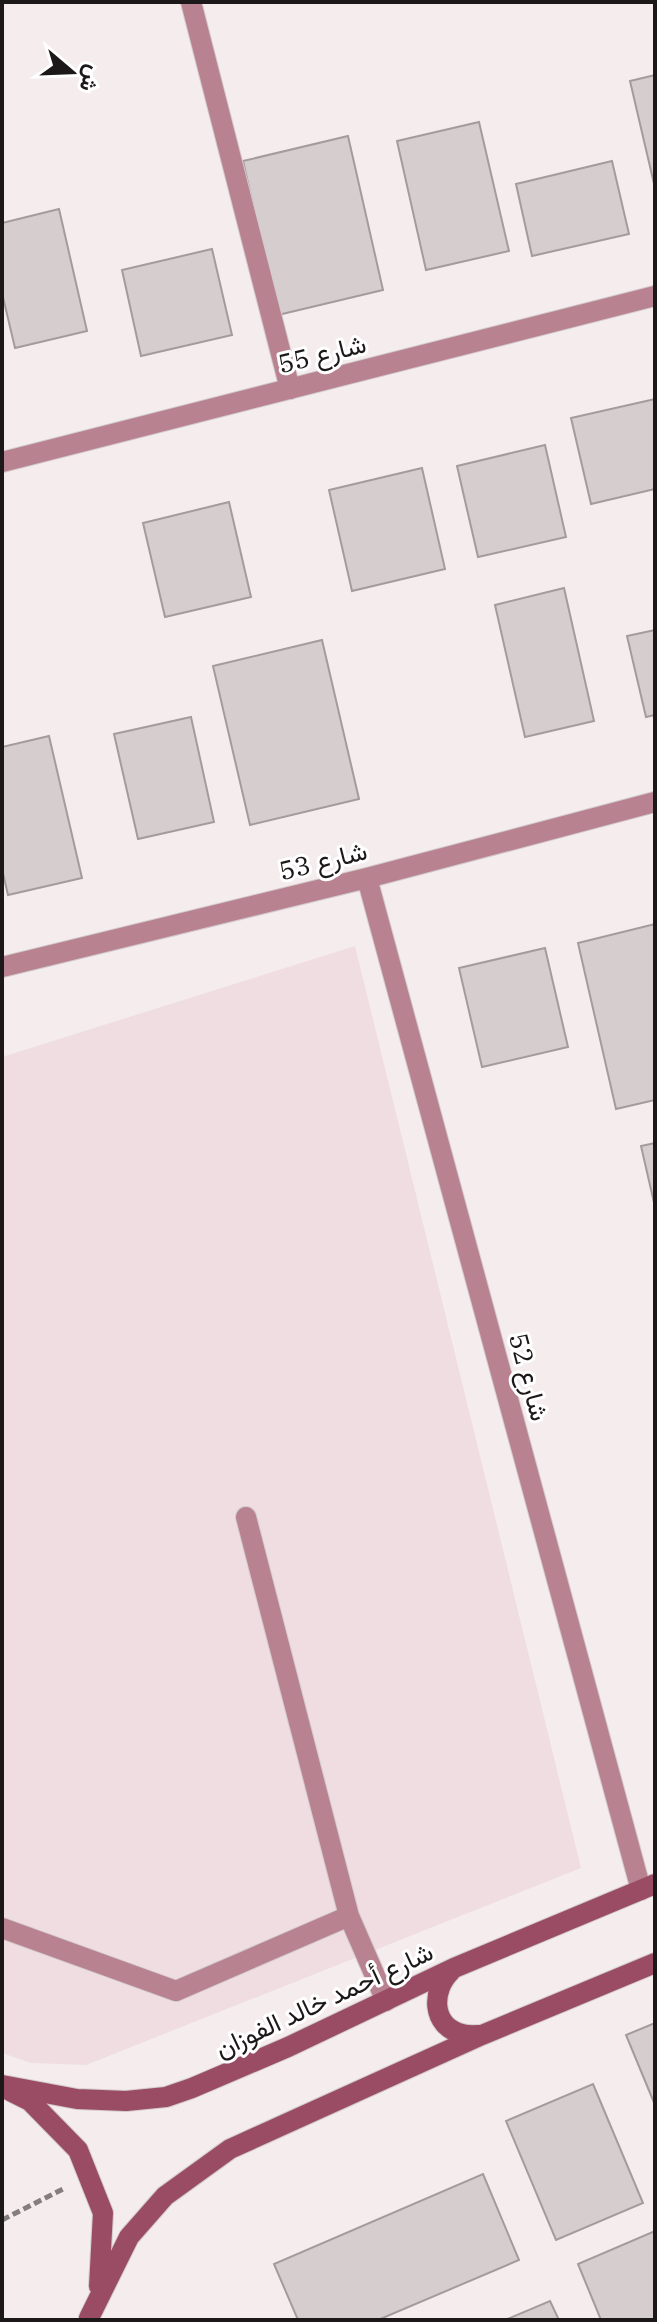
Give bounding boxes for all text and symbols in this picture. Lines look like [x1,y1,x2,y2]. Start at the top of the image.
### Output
north arrow [32,32,112,112]
text: ش [73,61,109,96]
street label: شارع 55 [274,326,370,382]
street label: شارع 53 [275,833,371,889]
street label: شارع 52 [500,1329,558,1425]
street label: شارع أحمد خالد الفوزان [209,1934,439,2066]

